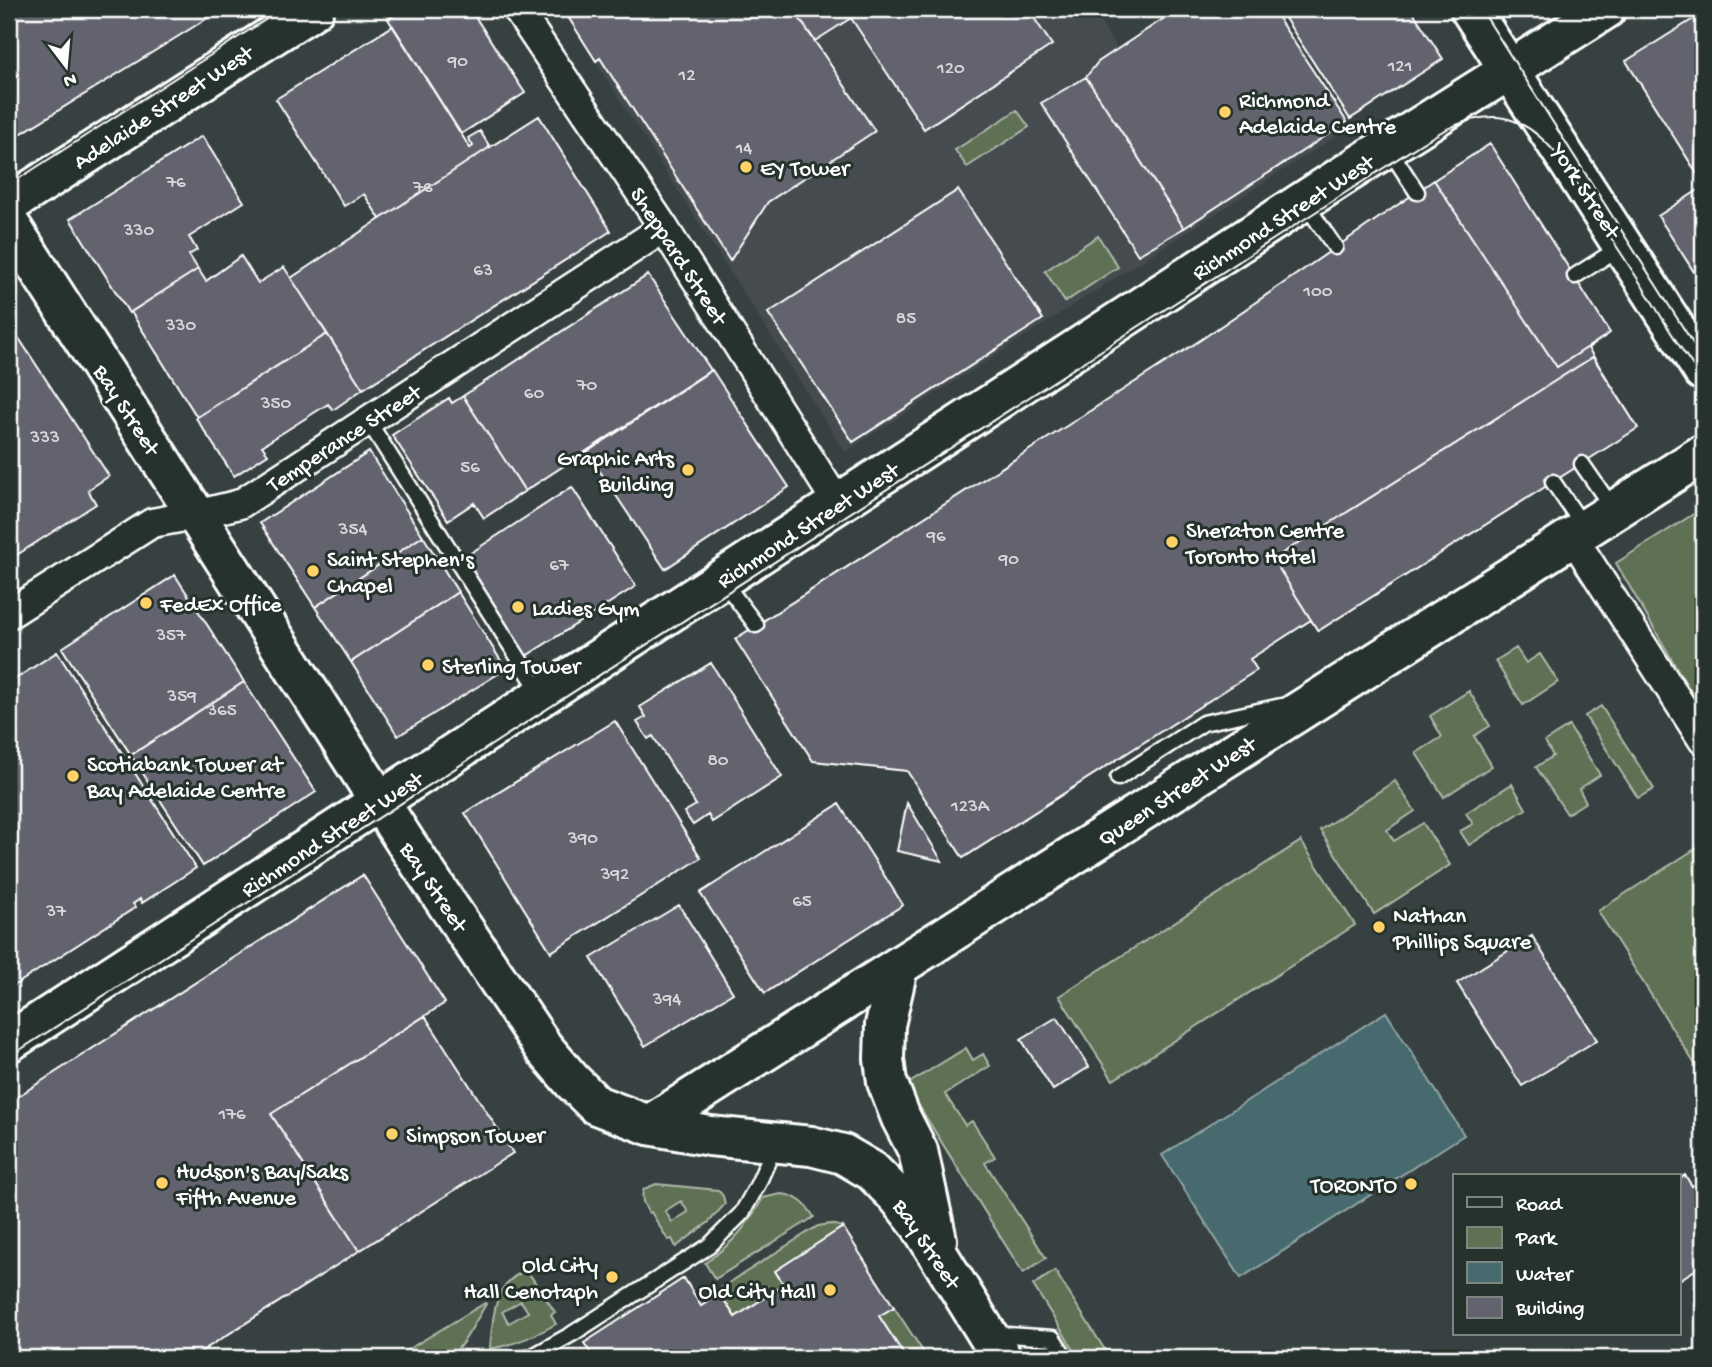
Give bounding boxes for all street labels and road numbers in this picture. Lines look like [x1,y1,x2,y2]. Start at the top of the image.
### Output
street label: Adelaide Street West [69,40,260,177]
street label: York Street [1542,138,1626,246]
street label: Richmond Street West [1188,149,1381,288]
street label: Sheppard Street [623,183,732,332]
street label: Bay Street [85,360,165,463]
street label: Temperance Street [261,379,428,501]
street label: Richmond Street West [713,457,906,596]
street label: Queen Street West [1094,731,1263,854]
street label: Richmond Street West [237,766,430,905]
street label: Bay Street [392,837,473,939]
street label: Bay Street [885,1194,966,1296]

